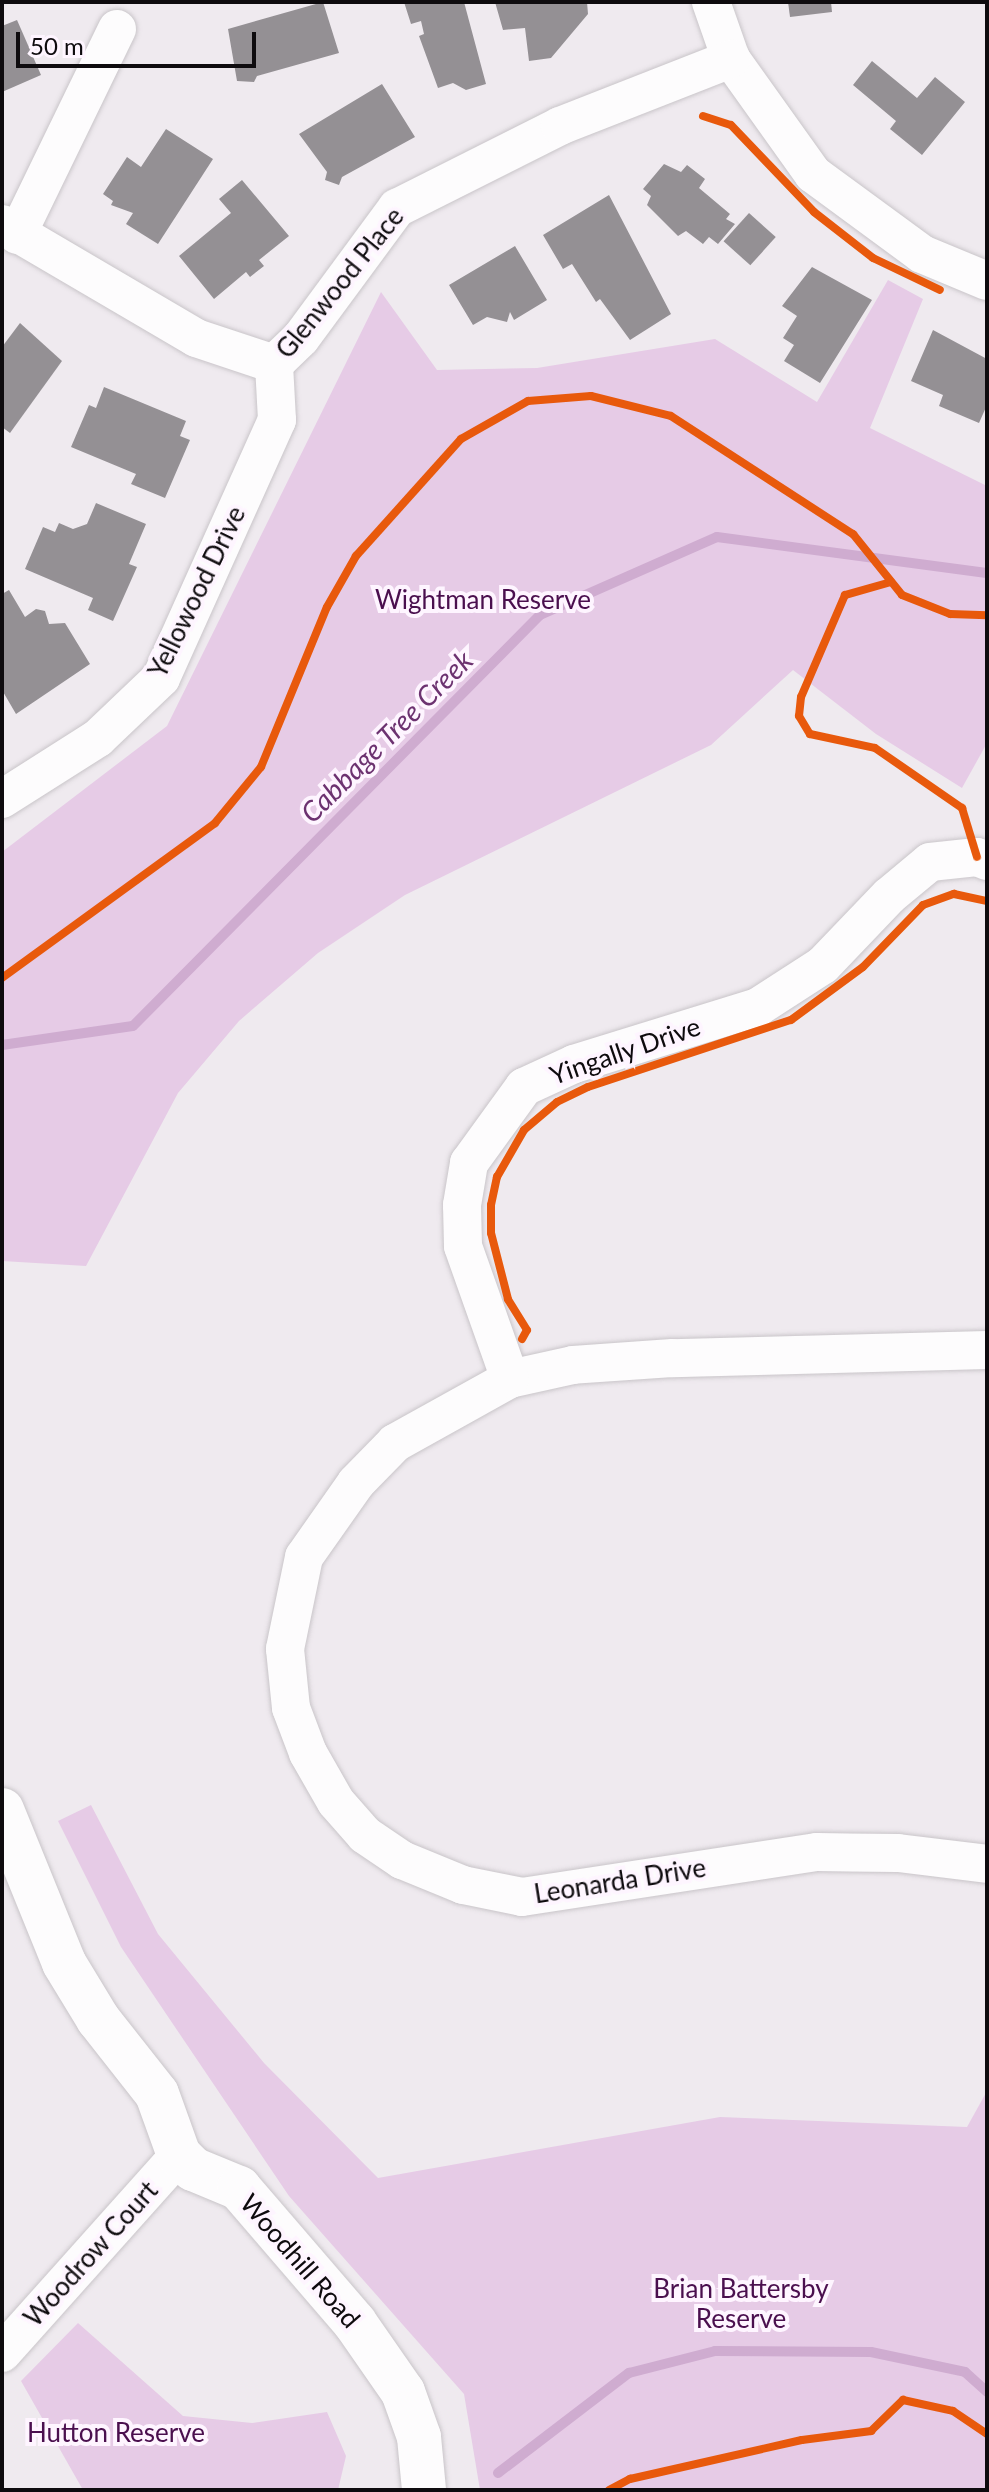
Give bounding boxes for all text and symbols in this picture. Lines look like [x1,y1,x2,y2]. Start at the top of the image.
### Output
scale bar [20,16,260,66]
text: 50 m [30,31,84,60]
street label: Glenwood Place [270,201,410,365]
street label: Yellowood Drive [142,501,252,683]
park label: Wightman Reserve [375,584,591,616]
water label: Cabbage Tree Creek [293,643,479,829]
street label: Yingally Drive [545,1011,705,1091]
street label: Leonarda Drive [532,1852,708,1910]
street label: Woodrow Court [17,2175,165,2333]
street label: Woodhill Road [233,2188,367,2334]
park label: Brian Battersby Reserve [653,2273,829,2334]
park label: Hutton Reserve [27,2417,205,2449]

